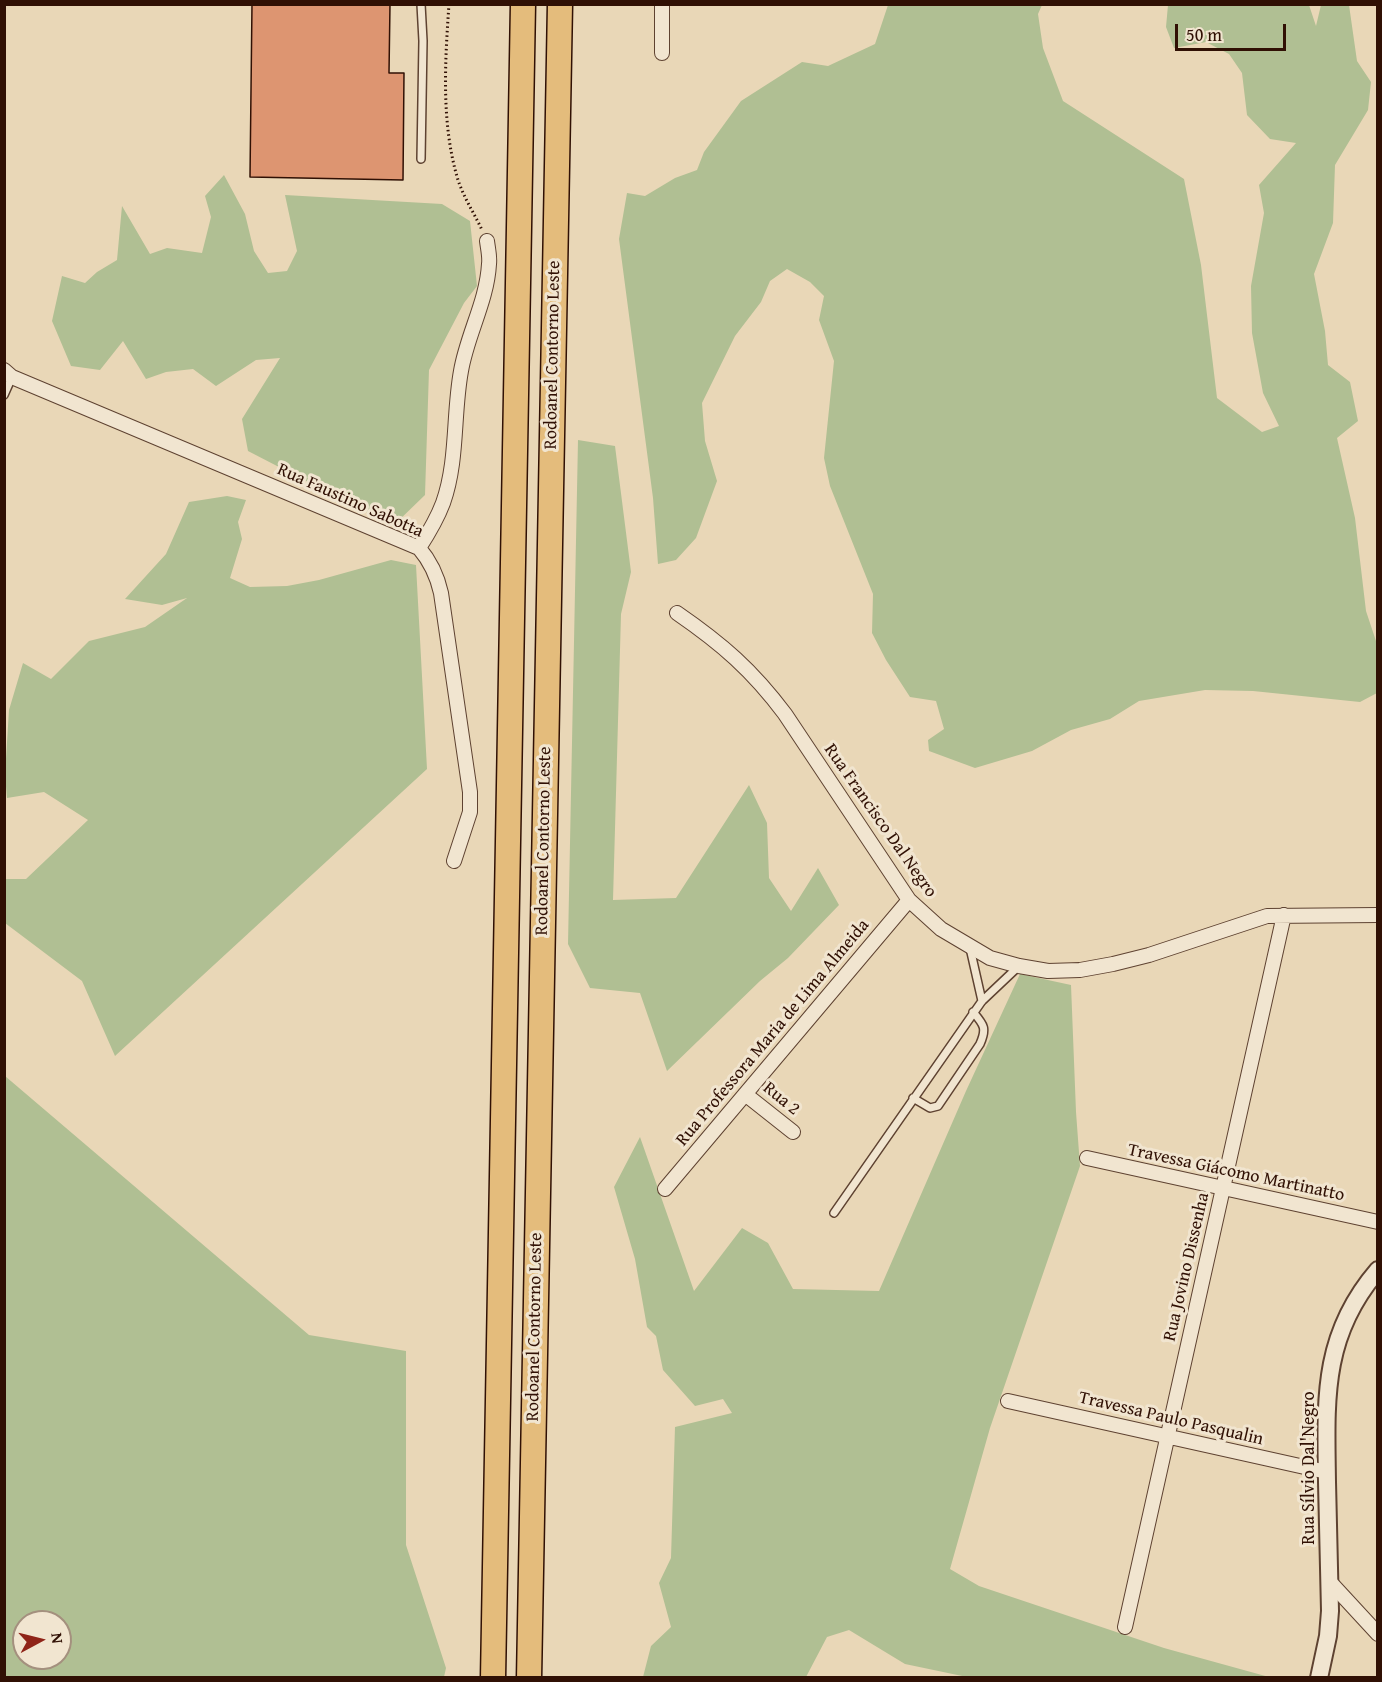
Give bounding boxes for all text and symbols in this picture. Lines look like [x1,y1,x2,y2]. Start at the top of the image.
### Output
scale bar [1178,12,1289,50]
text: 50 m [1186,21,1222,48]
street label: Rodoanel Contorno Leste [541,260,565,450]
street label: Rua Faustino Sabotta [274,459,426,543]
street label: Rua Francisco Dal Negro [819,740,941,902]
street label: Rodoanel Contorno Leste [532,746,556,936]
street label: Rua Professora Maria de Lima Almeida [672,915,874,1151]
street label: Rua 2 [758,1078,804,1120]
street label: Travessa Giácomo Martinatto [1126,1139,1346,1207]
street label: Rua Jovino Dissenha [1159,1191,1215,1343]
street label: Rodoanel Contorno Leste [523,1232,547,1422]
street label: Travessa Paulo Pasqualin [1077,1387,1265,1451]
street label: Rua Sílvio Dal'Negro [1298,1391,1320,1545]
north arrow [12,1610,72,1670]
text: N [45,1631,70,1645]

